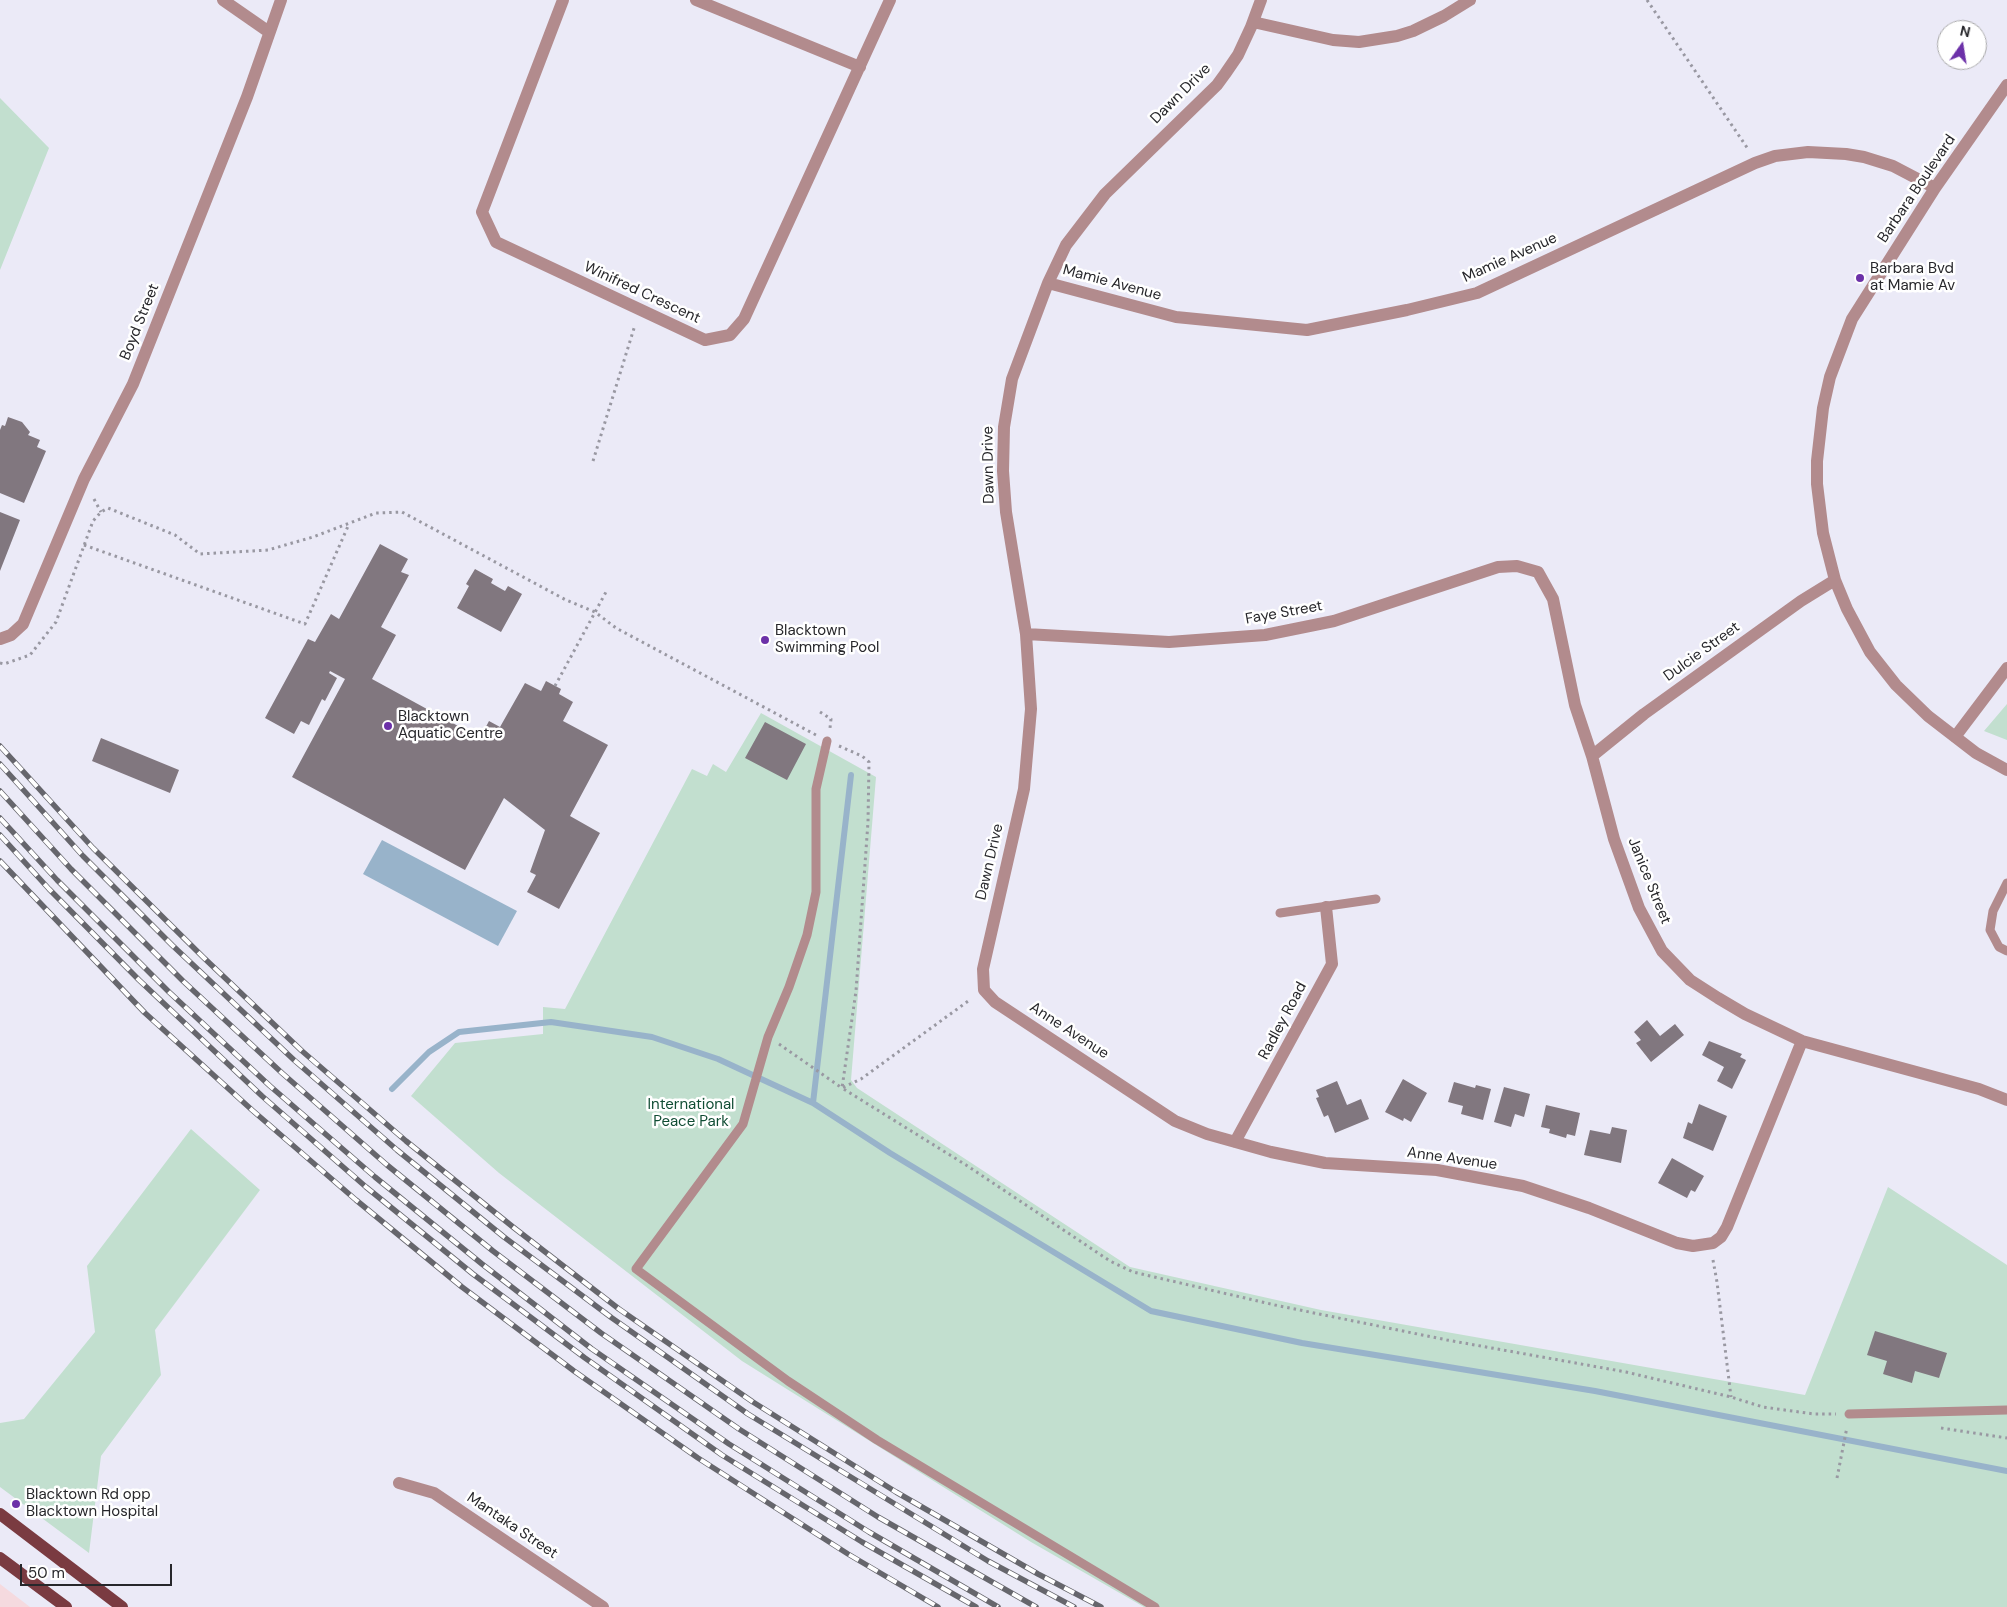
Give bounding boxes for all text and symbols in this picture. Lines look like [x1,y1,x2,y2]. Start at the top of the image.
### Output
north arrow [1937,20,1987,70]
text: N [1958,21,1972,41]
street label: Dawn Drive [1147,60,1215,128]
street label: Barbara Boulevard [1874,132,1960,246]
street label: Mamie Avenue [1460,229,1560,287]
street label: Winifred Crescent [581,258,703,328]
place label: Barbara Bvd at Mamie Av [1870,260,1955,295]
street label: Mamie Avenue [1061,261,1163,305]
marker: Barbara Bvd at Mamie Av [1854,272,1866,284]
street label: Boyd Street [117,281,163,363]
street label: Dawn Drive [979,426,999,504]
street label: Faye Street [1244,597,1324,629]
street label: Dulcie Street [1661,618,1743,686]
place label: Blacktown Swimming Pool [775,622,879,657]
marker: Blacktown Swimming Pool [759,634,771,646]
place label: Blacktown Aquatic Centre [398,708,503,743]
marker: Blacktown Aquatic Centre [382,720,394,732]
street label: Dawn Drive [972,822,1008,902]
street label: Janice Street [1624,835,1674,927]
street label: Radley Road [1255,979,1311,1063]
street label: Anne Avenue [1026,999,1112,1063]
park label: International Peace Park [648,1096,734,1131]
street label: Anne Avenue [1406,1144,1498,1174]
place label: Blacktown Rd opp Blacktown Hospital [26,1486,158,1521]
street label: Mantaka Street [463,1489,561,1563]
marker: Blacktown Rd opp Blacktown Hospital [10,1498,22,1510]
scale bar [22,1554,175,1586]
text: 50 m [28,1563,65,1583]

